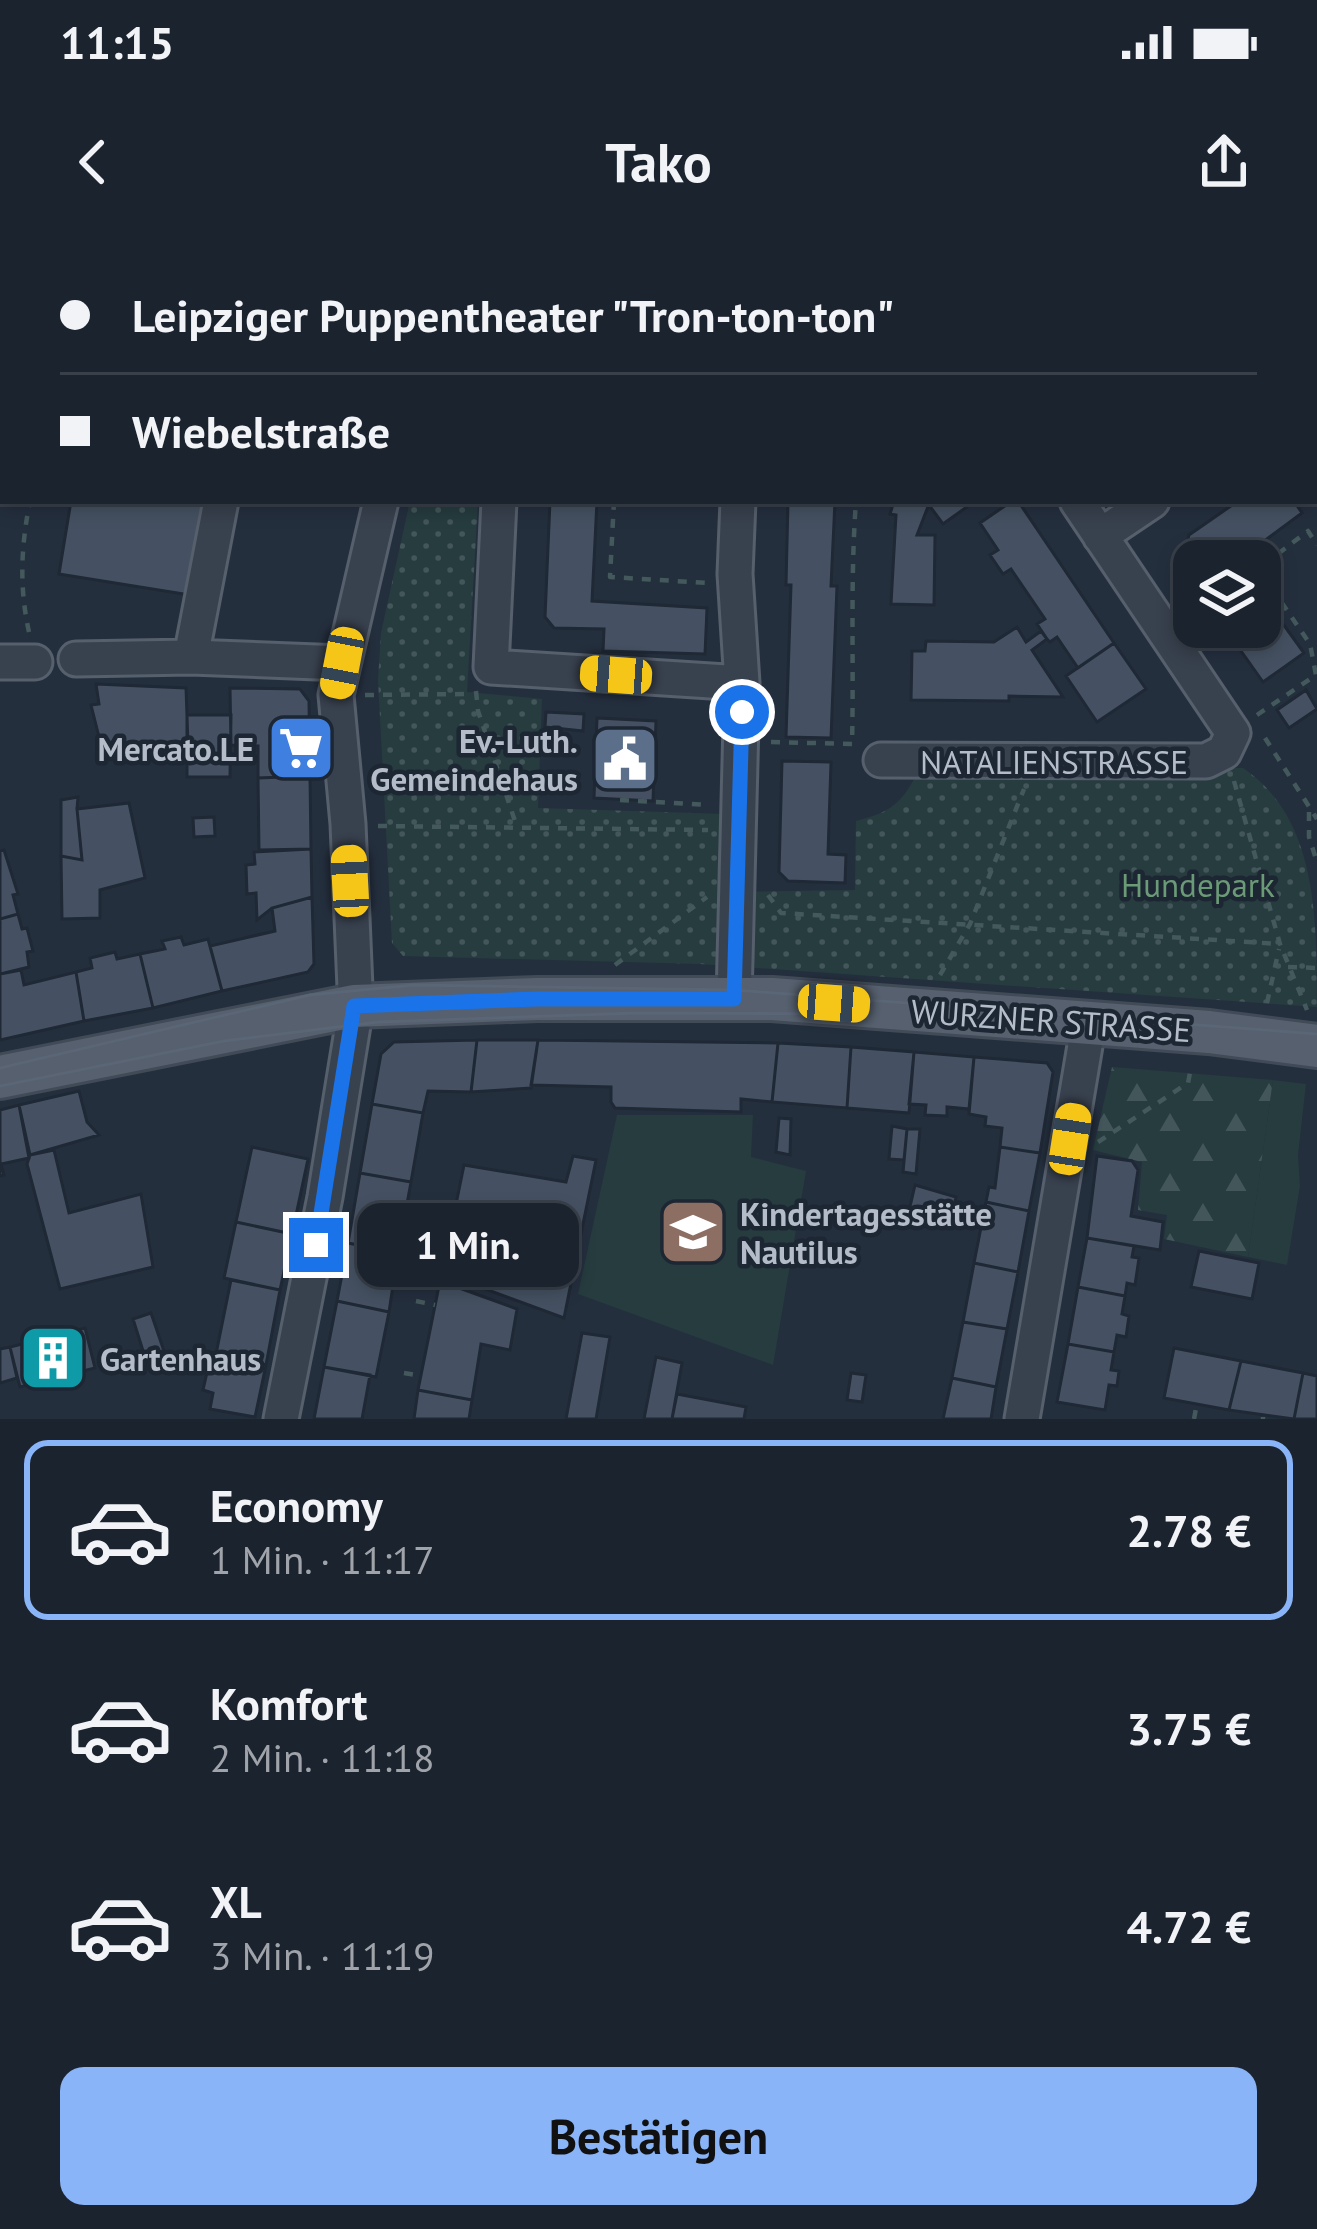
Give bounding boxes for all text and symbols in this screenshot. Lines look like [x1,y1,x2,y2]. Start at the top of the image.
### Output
text: 11:15 [60,13,174,71]
text: Tako [605,127,712,197]
icon: back [60,129,126,195]
icon: share [1191,129,1257,195]
text: Leipziger Puppentheater "Tron-ton-ton" [132,286,894,344]
text: Wiebelstraße [132,402,390,460]
map controls [1173,540,1281,648]
button: layers [1173,540,1281,648]
car [317,624,367,702]
car [579,655,653,695]
route start [715,685,769,739]
supermarket icon: Mercato.LE [266,713,336,783]
place label: Ev.-Luth. Gemeindehaus [370,719,578,800]
public building icon: Ev.-Luth. Gemeindehaus [590,724,660,794]
place label: Mercato.LE [98,727,254,770]
street label: NATALIENSTRASSE [920,740,1188,783]
car [330,844,370,918]
park label: Hundepark [1121,863,1275,906]
car [797,983,871,1023]
street label: WURZNER STRASSE [910,989,1192,1051]
car [1047,1101,1093,1177]
place label: Kindertagesstätte Nautilus [740,1192,992,1273]
school or university icon: Kindertagesstätte Nautilus [658,1197,728,1267]
callout: 1 Min. [358,1203,580,1287]
route end [289,1218,343,1272]
text: 1 Min. [416,1219,520,1270]
building icon: Gartenhaus [18,1323,88,1393]
place label: Gartenhaus [100,1337,261,1380]
icon: car [66,1476,174,1584]
text: Economy [210,1476,383,1534]
text: 2.78 € [1126,1501,1251,1559]
text: 1 Min. · 11:17 [210,1534,434,1585]
icon: car [66,1674,174,1782]
text: Komfort [210,1674,367,1732]
text: 3.75 € [1126,1699,1251,1757]
text: 2 Min. · 11:18 [210,1732,434,1783]
icon: car [66,1872,174,1980]
text: XL [210,1872,262,1930]
text: 4.72 € [1126,1897,1251,1955]
text: 3 Min. · 11:19 [210,1930,434,1981]
button: Bestätigen [60,2067,1257,2205]

